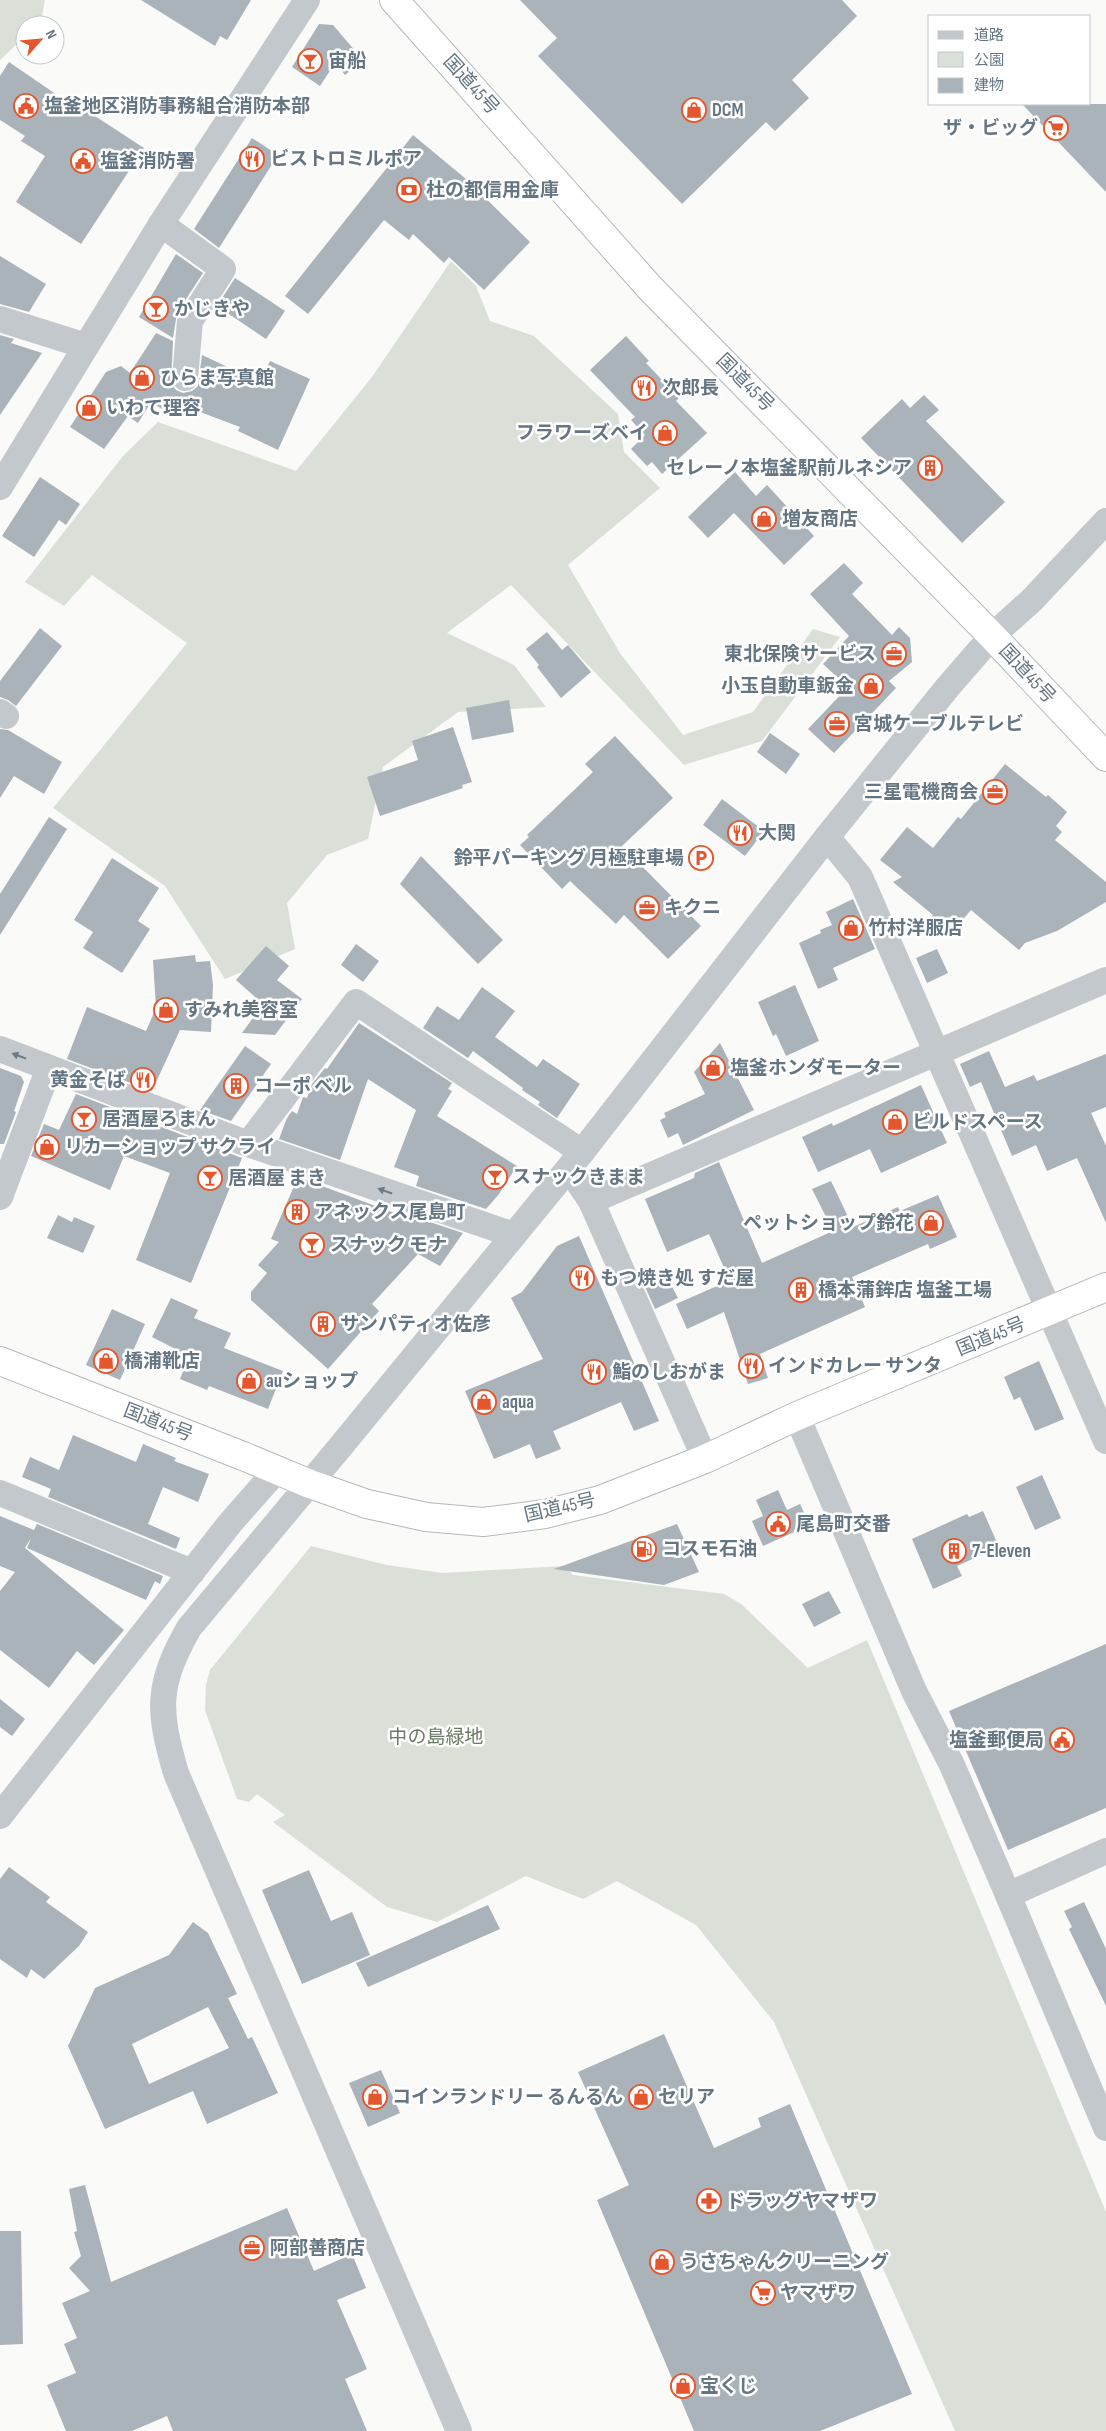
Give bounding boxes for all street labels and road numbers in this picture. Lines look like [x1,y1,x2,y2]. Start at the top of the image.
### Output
street label: 国道45号 [438,50,504,120]
street label: 国道45号 [711,349,779,417]
street label: 国道45号 [994,640,1060,708]
street label: 国道45号 [953,1313,1029,1361]
street label: 国道45号 [120,1399,196,1447]
street label: 国道45号 [522,1489,598,1527]

